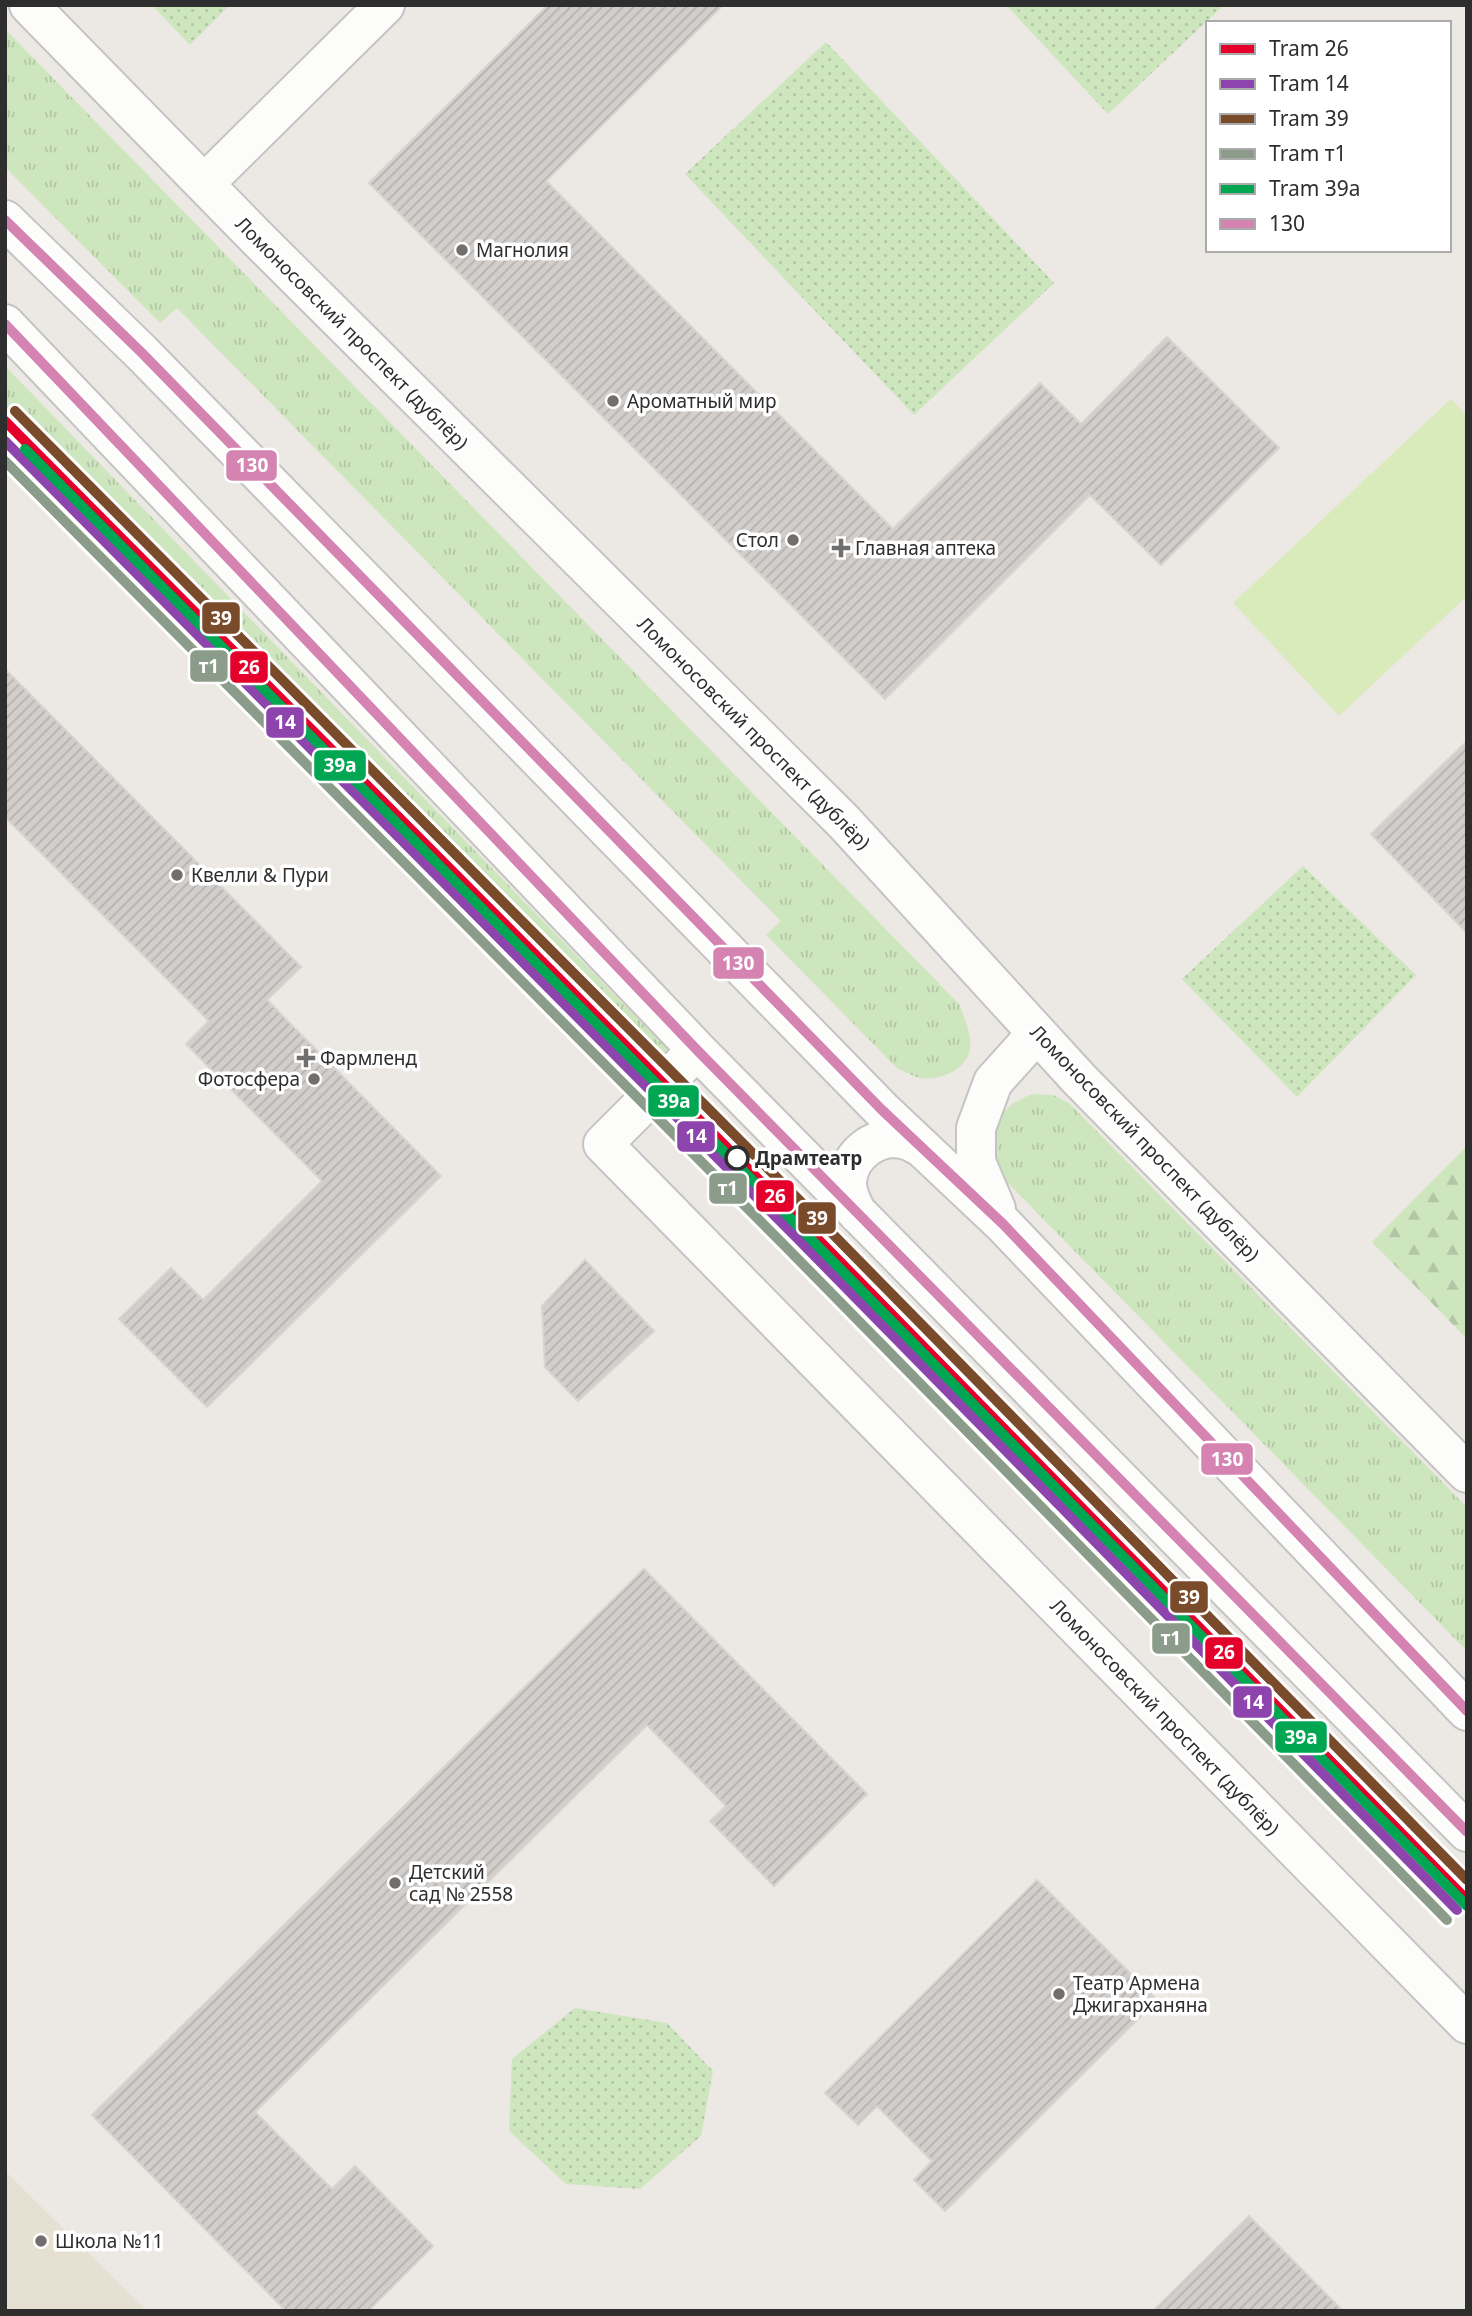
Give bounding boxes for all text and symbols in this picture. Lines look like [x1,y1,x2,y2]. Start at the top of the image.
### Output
legend [1206,21,1451,252]
text: Tram 26 [1269,34,1349,62]
text: Tram 14 [1269,69,1349,97]
text: Tram 39 [1269,104,1349,132]
text: Tram т1 [1269,139,1347,167]
text: Tram 39а [1269,174,1360,202]
text: 130 [1269,209,1305,237]
street label: Ломоносовский проспект (дублёр) [230,211,474,455]
place label: Магнолия [476,237,569,263]
marker: Магнолия [454,242,470,258]
place label: Ароматный мир [627,388,777,414]
marker: Ароматный мир [605,393,621,409]
line badge: 130 [225,449,278,482]
text: 130 [236,452,268,478]
place label: Стол [736,527,779,553]
marker: Стол [785,532,801,548]
place label: Главная аптека [855,535,996,561]
marker: Главная аптека [833,540,849,556]
line badge: 39 [201,601,241,635]
text: 39 [210,605,232,631]
street label: Ломоносовский проспект (дублёр) [632,611,876,855]
line badge: т1 [189,649,229,683]
line badge: 26 [229,650,269,684]
text: т1 [199,653,219,679]
text: 26 [238,654,260,680]
line badge: 14 [265,706,305,739]
text: 14 [274,709,296,735]
line badge: 39а [313,749,367,782]
text: 39а [323,752,357,778]
place label: Квелли & Пури [191,862,329,888]
marker: Квелли & Пури [169,867,185,883]
line badge: 130 [712,946,765,980]
text: 130 [722,950,754,976]
street label: Ломоносовский проспект (дублёр) [1025,1019,1265,1267]
place label: Фармленд [320,1045,418,1071]
marker: Фармленд [298,1050,314,1066]
place label: Фотосфера [198,1066,300,1092]
marker: Фотосфера [306,1071,322,1087]
line badge: 39а [647,1084,700,1118]
text: 39а [657,1088,691,1114]
line badge: 14 [676,1120,716,1153]
text: 14 [685,1123,707,1149]
place label: Драмтеатр [755,1145,862,1171]
marker: Драмтеатр [725,1146,749,1170]
line badge: т1 [708,1172,748,1205]
text: т1 [718,1175,738,1201]
line badge: 26 [755,1179,795,1213]
text: 26 [764,1183,786,1209]
line badge: 39 [797,1201,837,1235]
text: 39 [806,1205,828,1231]
line badge: 130 [1200,1442,1254,1476]
text: 130 [1211,1446,1243,1472]
line badge: 39 [1169,1580,1209,1614]
text: 39 [1178,1584,1200,1610]
street label: Ломоносовский проспект (дублёр) [1045,1593,1285,1841]
line badge: т1 [1151,1622,1191,1655]
text: т1 [1161,1625,1181,1651]
line badge: 26 [1204,1636,1244,1670]
text: 26 [1213,1639,1235,1665]
line badge: 14 [1232,1685,1273,1719]
text: 14 [1242,1689,1264,1715]
line badge: 39а [1274,1720,1328,1754]
text: 39а [1284,1724,1318,1750]
place label: Детский сад № 2558 [409,1859,513,1907]
marker: Детский сад № 2558 [387,1875,403,1891]
place label: Театр Армена Джигарханяна [1073,1970,1208,2018]
marker: Театр Армена Джигарханяна [1051,1986,1067,2002]
place label: Школа №11 [55,2228,163,2254]
marker: Школа №11 [33,2233,49,2249]

